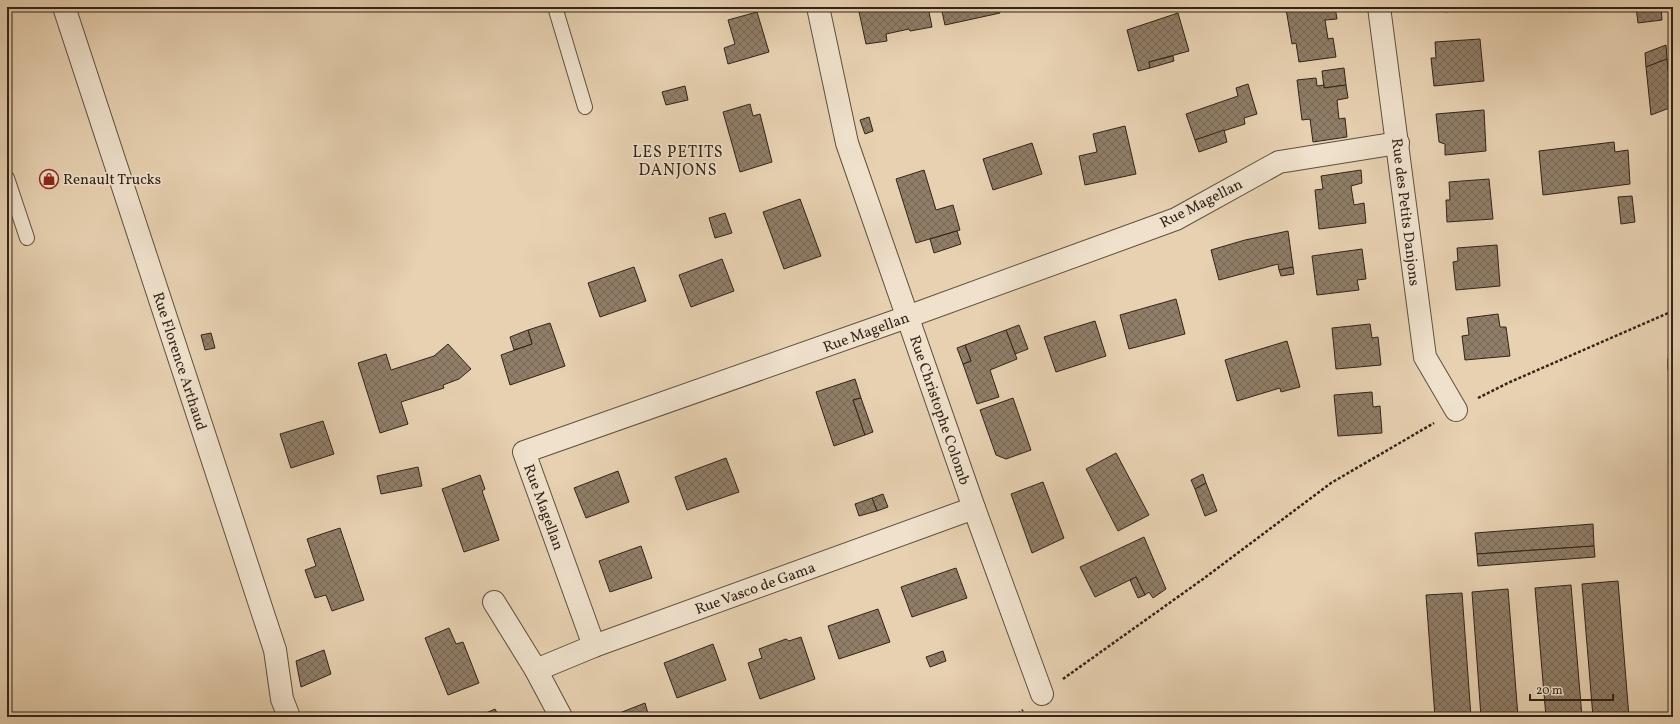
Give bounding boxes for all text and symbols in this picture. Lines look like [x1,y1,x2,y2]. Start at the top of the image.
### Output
street label: Rue des Petits Danjons [1385,137,1424,287]
district label: LES PETITS DANJONS [633,142,723,182]
shop icon: Renault Trucks [38,168,60,190]
place label: Renault Trucks [63,170,161,191]
street label: Rue Magellan [1157,174,1247,234]
street label: Rue Florence Arthaud [146,290,211,433]
street label: Rue Magellan [820,308,913,359]
street label: Rue Christophe Colomb [903,333,974,488]
street label: Rue Magellan [517,461,568,554]
street label: Rue Vasco de Gama [692,558,819,621]
scale bar [1530,676,1613,702]
text: 20 m [1536,683,1563,699]

